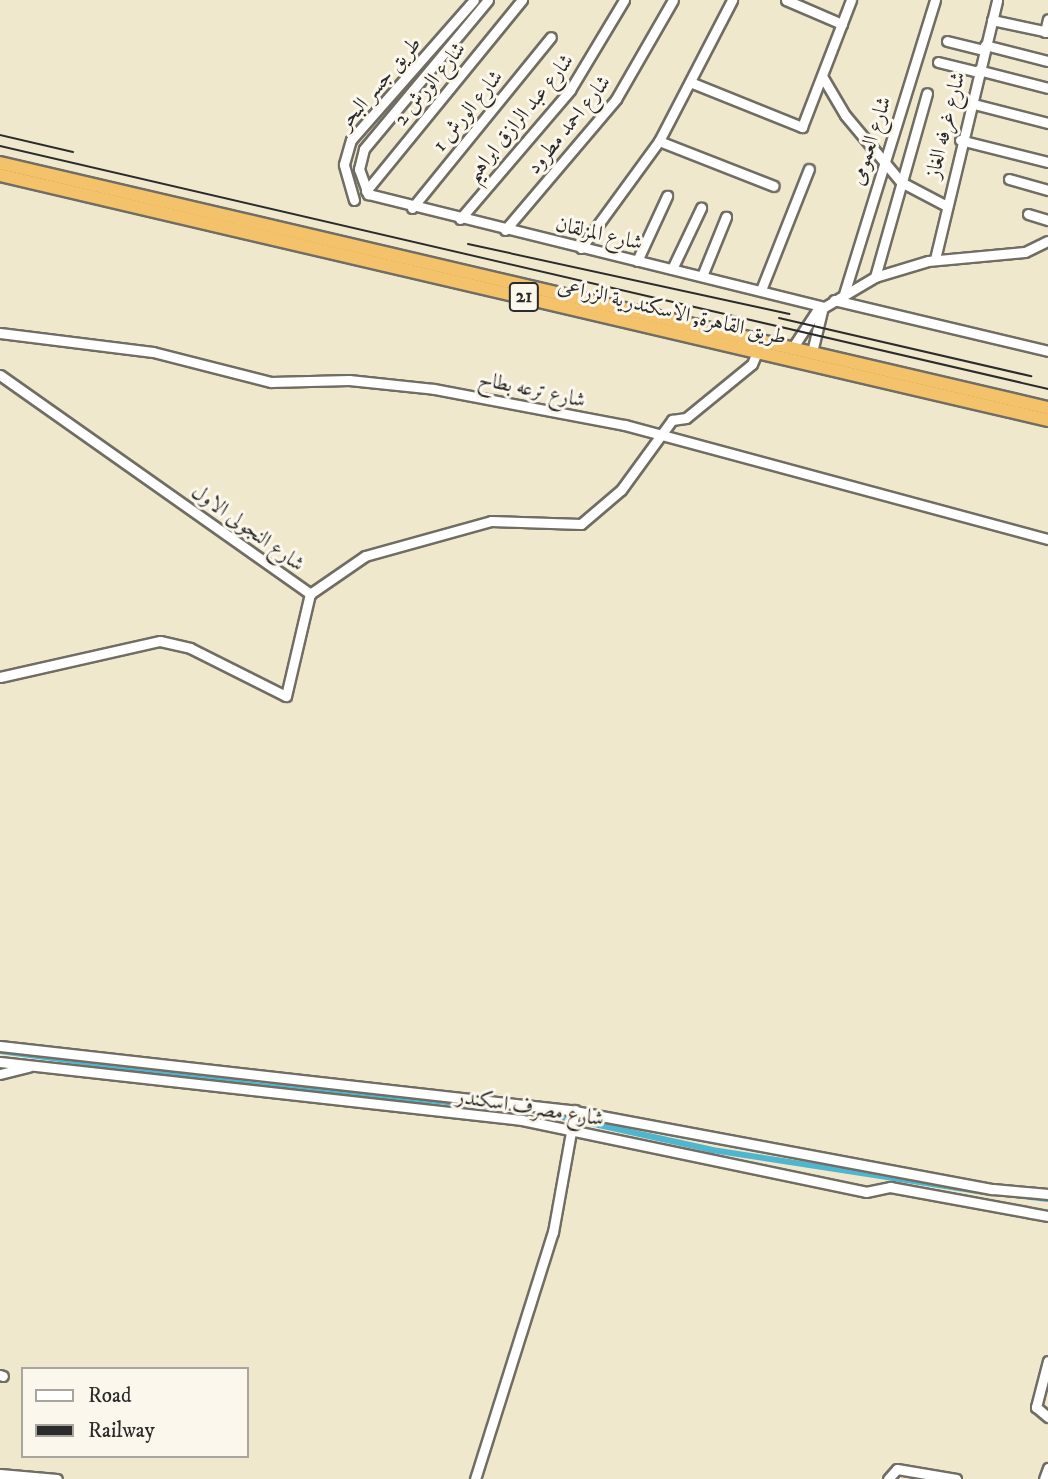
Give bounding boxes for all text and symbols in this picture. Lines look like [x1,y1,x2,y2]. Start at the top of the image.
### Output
street label: طريق جسر البحر [333,32,427,134]
street label: شارع الورش 2 [389,37,471,131]
street label: شارع عبد الرازق ابراهيم [461,49,579,187]
street label: شارع الورش 1 [427,65,509,157]
street label: شارع غرفه الغاز [921,69,971,181]
street label: شارع احمد مطرود [521,70,617,180]
street label: شارع العمومى [845,93,897,189]
street label: شارع المزلقان [553,212,645,256]
street label: طريق القاهرة, الاسكندرية الزراعى [555,273,789,351]
road number: 21 [508,282,540,312]
street label: شارع ترعه بطاح [476,366,588,414]
street label: شارع النجولى الاول [187,479,309,577]
street label: شارع مصرف اسكندر [455,1084,605,1132]
legend [21,1367,248,1458]
text: Road [88,1383,132,1409]
text: Railway [88,1418,155,1444]

